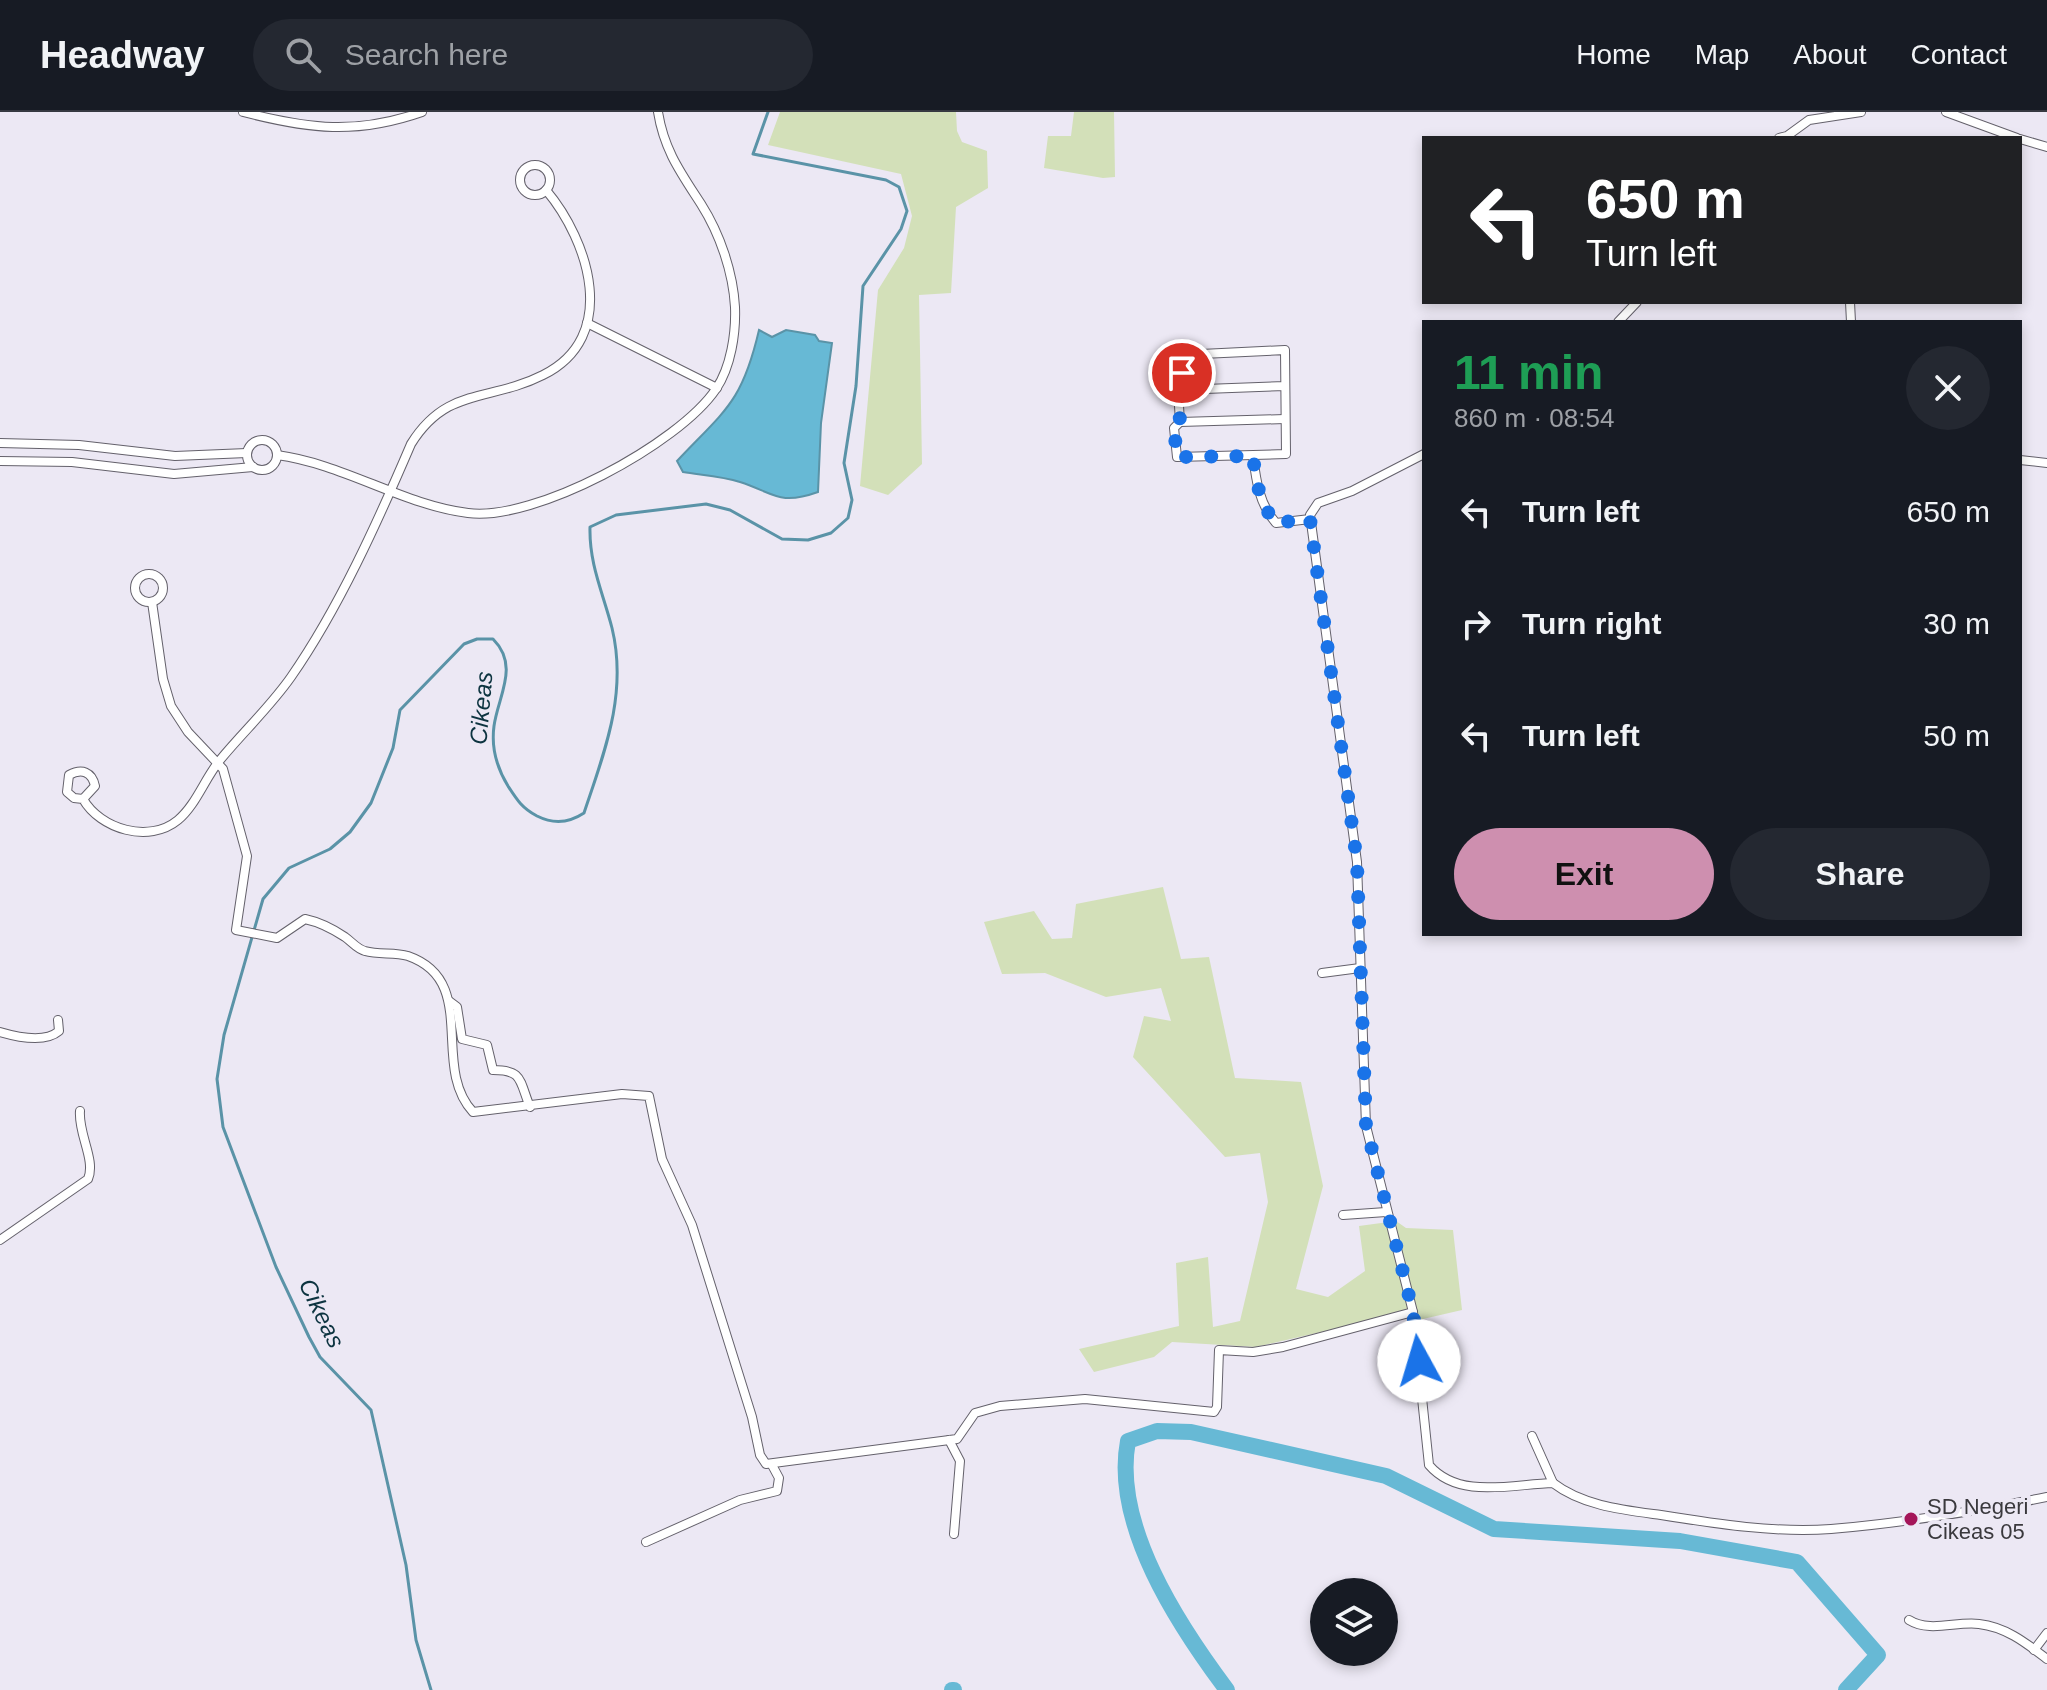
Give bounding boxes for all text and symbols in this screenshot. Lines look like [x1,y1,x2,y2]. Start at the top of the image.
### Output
search box [253,19,813,91]
icon: search [281,33,325,77]
text: Headway [40,34,205,76]
text: Search here [345,38,508,71]
text: Home [1576,39,1651,70]
text: Map [1695,39,1749,70]
text: About [1793,39,1867,70]
text: Contact [1911,39,2007,70]
text: 650 m [1586,167,1745,230]
icon: left [1454,168,1558,272]
text: Turn left [1586,233,1717,274]
pin [1148,339,1216,407]
text: 11 min [1454,346,1603,399]
button: close [1906,346,1990,430]
icon: arrive [1160,351,1204,395]
text: 860 m · 08:54 [1454,403,1614,433]
icon: left [1454,490,1498,534]
text: Turn left [1522,495,1640,528]
text: 650 m [1907,495,1990,528]
icon: right [1454,602,1498,646]
text: Turn right [1522,607,1661,640]
text: 30 m [1923,607,1990,640]
water label: Cikeas [464,670,498,746]
icon: left [1454,714,1498,758]
text: Turn left [1522,719,1640,752]
text: 50 m [1923,719,1990,752]
button: Exit [1454,828,1714,920]
button: Share [1730,828,1990,920]
water label: Cikeas [294,1274,350,1352]
position arrow [1377,1319,1461,1403]
place label: SD Negeri Cikeas 05 [1927,1494,2028,1544]
marker: SD Negeri Cikeas 05 [1902,1510,1920,1528]
map controls [1310,1578,1398,1666]
button: layers [1310,1578,1398,1666]

